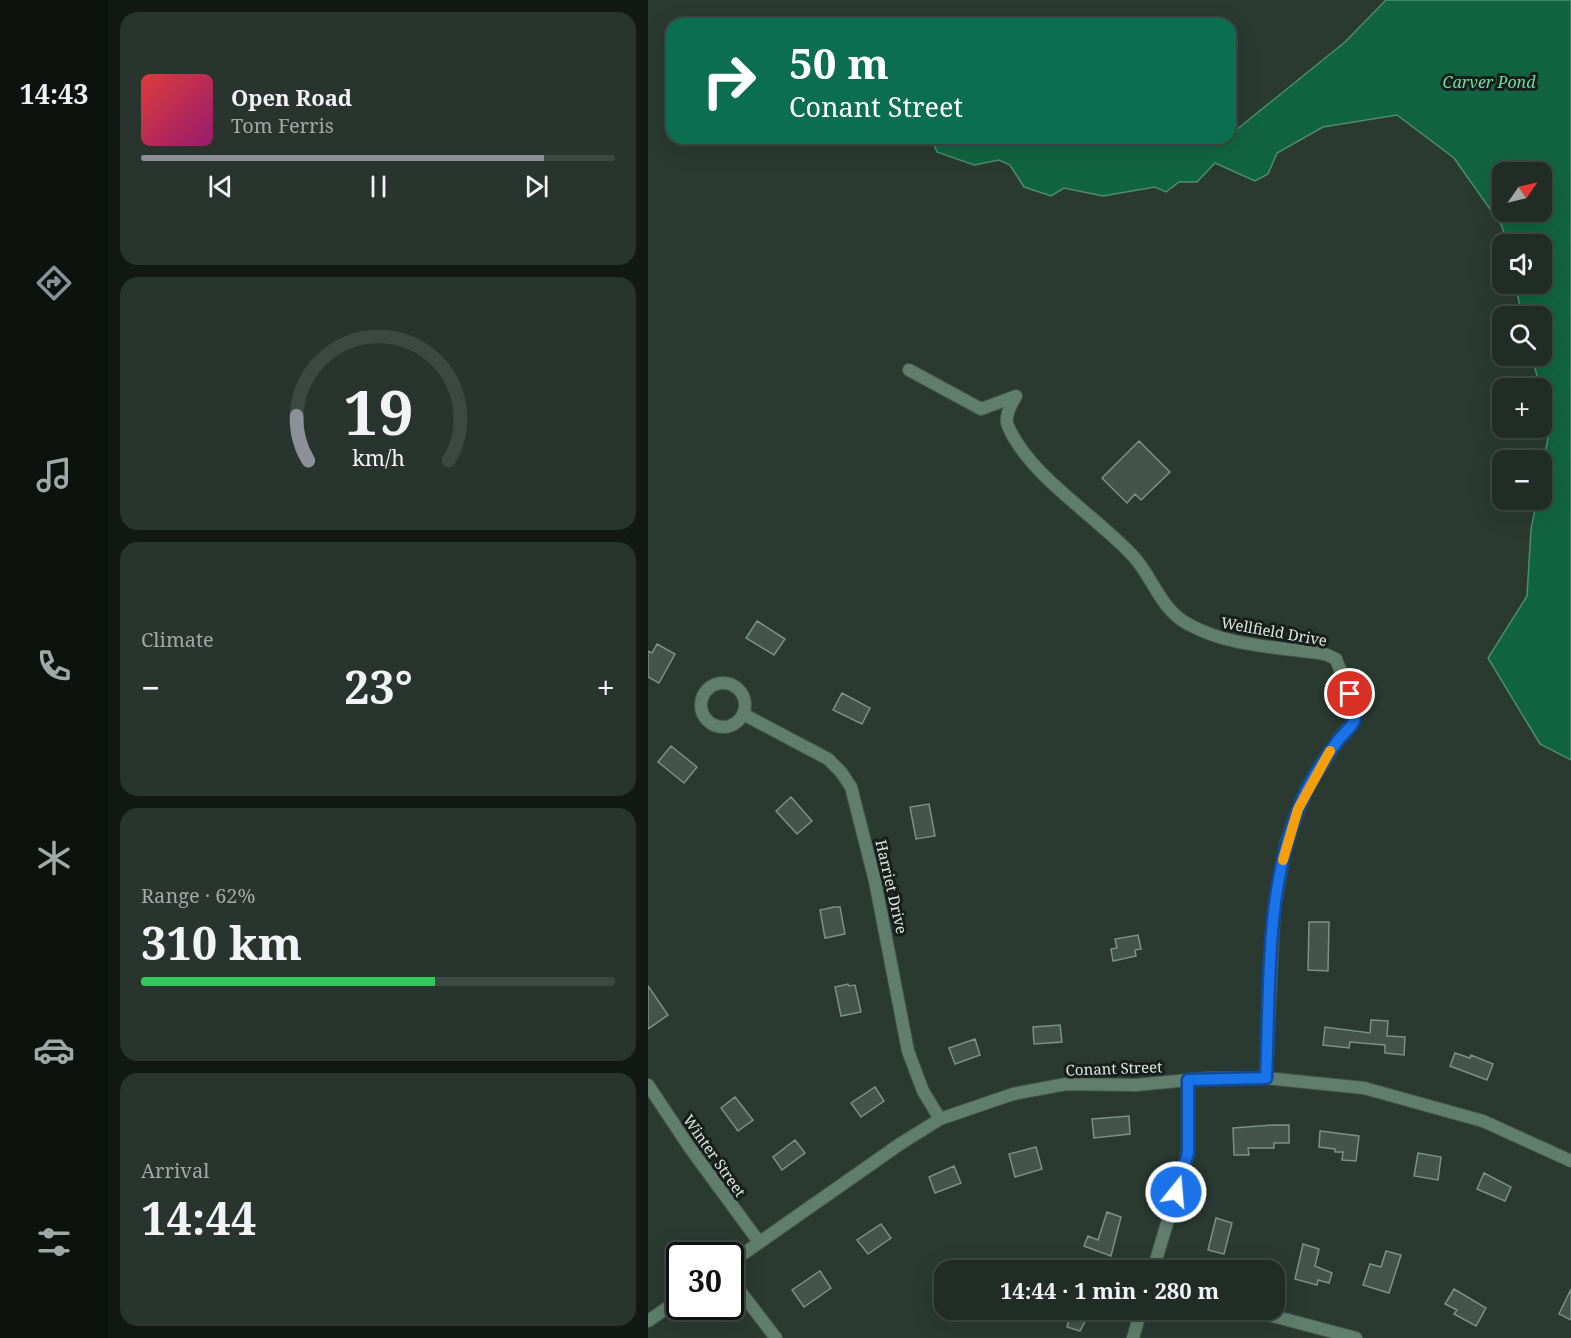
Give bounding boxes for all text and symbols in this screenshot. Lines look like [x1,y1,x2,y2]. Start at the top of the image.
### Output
text: 50 m [789,34,889,91]
icon: right [690,42,768,120]
water label: Carver Pond [1443,71,1536,93]
text: 14:43 [19,75,89,112]
text: Open Road [231,82,352,112]
text: Conant Street [789,88,963,125]
text: Tom Ferris [231,112,334,139]
north arrow [1492,162,1552,222]
map controls [1492,162,1552,510]
icon: previous [204,170,237,203]
icon: pause [362,170,395,203]
icon: next [520,170,553,203]
button: sound [1492,234,1552,294]
icon: directions [33,262,75,304]
button: search [1492,306,1552,366]
text: 19 [343,368,413,453]
button: + [1492,378,1552,438]
text: km/h [352,443,405,472]
button: − [1492,450,1552,510]
icon: music [33,454,75,496]
street label: Wellfield Drive [1220,612,1329,650]
text: Climate [141,626,214,653]
icon: phone [33,645,75,687]
text: 23° [344,656,413,717]
text: − [141,665,160,710]
text: + [597,665,615,710]
pin [1324,668,1375,719]
icon: arrive [1333,677,1366,710]
icon: climate [33,837,75,879]
street label: Harriet Drive [871,838,913,936]
text: Range · 62% [141,882,255,909]
text: 310 km [141,912,302,973]
icon: car [33,1029,75,1071]
street label: Conant Street [1065,1056,1163,1080]
street label: Winter Street [679,1110,751,1201]
text: Arrival [141,1157,209,1184]
position arrow [1144,1160,1208,1224]
text: 14:44 [141,1187,256,1248]
icon: filters [33,1221,75,1263]
speed limit sign: 30 [666,1242,744,1320]
text: 14:44 · 1 min · 280 m [1000,1275,1219,1305]

